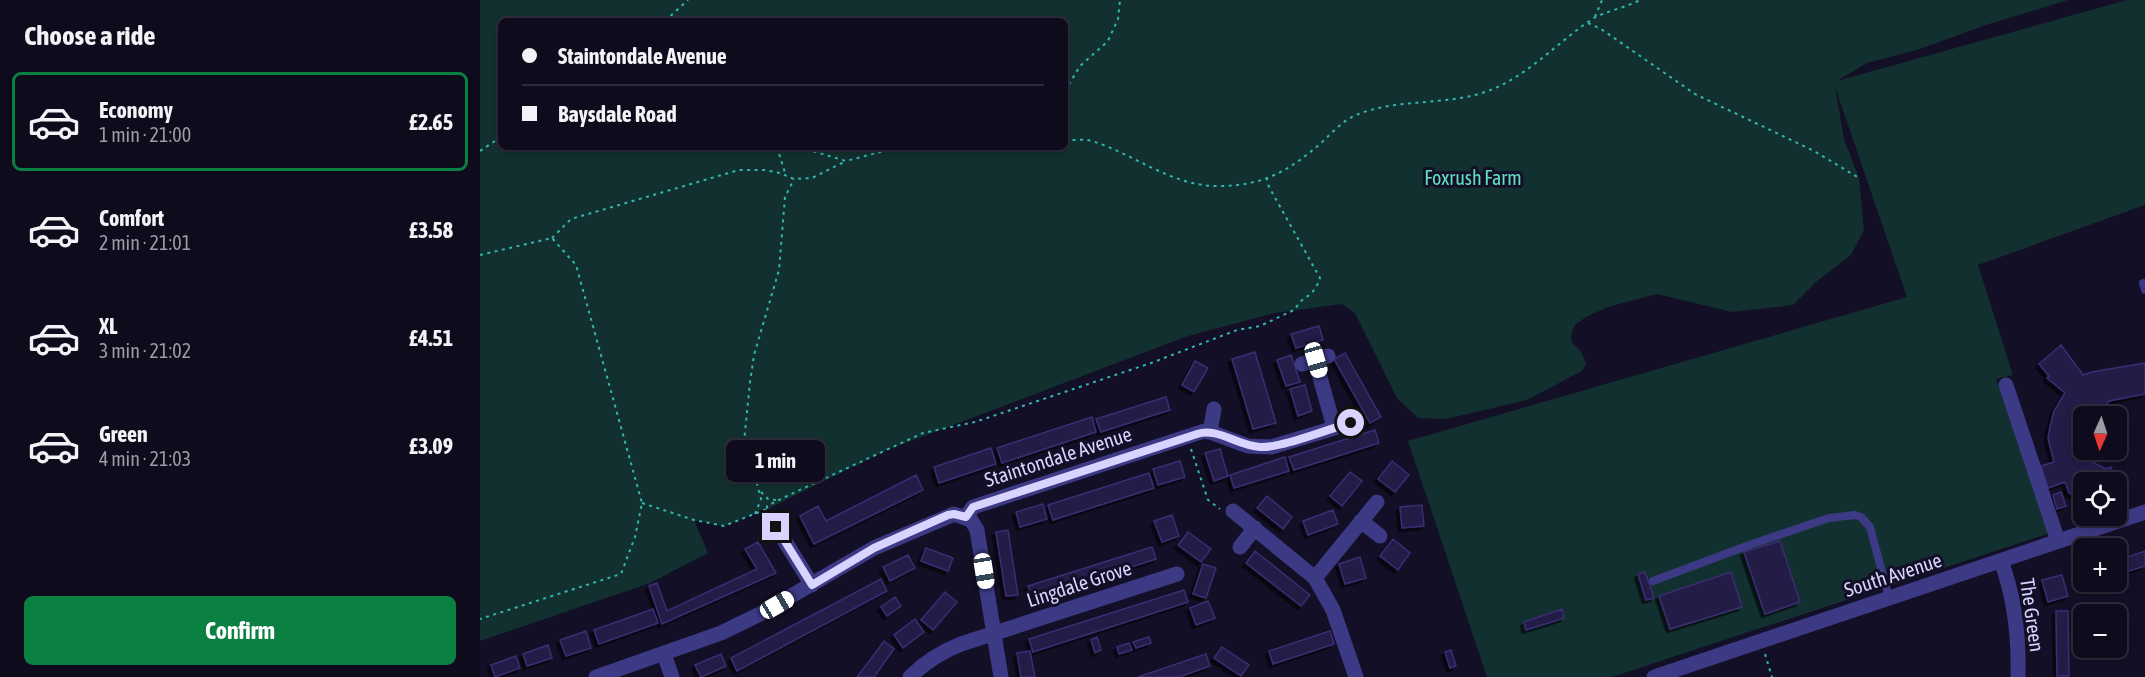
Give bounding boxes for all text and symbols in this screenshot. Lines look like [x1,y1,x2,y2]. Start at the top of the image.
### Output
text: Choose a ride [24,20,156,51]
text: Staintondale Avenue [558,43,727,69]
icon: car [27,95,81,149]
text: Economy [99,97,173,123]
text: Baysdale Road [558,101,677,127]
text: £2.65 [409,109,453,135]
text: 1 min · 21:00 [99,123,191,146]
park label: Foxrush Farm [1424,166,1522,189]
icon: car [27,203,81,257]
text: Comfort [99,205,164,231]
text: £3.58 [409,217,453,243]
text: 2 min · 21:01 [99,231,191,254]
icon: car [27,311,81,365]
text: XL [99,313,117,339]
text: £4.51 [409,325,453,351]
text: 3 min · 21:02 [99,339,191,362]
car [1302,340,1330,380]
north arrow [2073,406,2127,460]
map controls [2073,406,2127,658]
route start [1337,409,1364,436]
icon: car [27,419,81,473]
text: Green [99,421,148,447]
street label: Staintondale Avenue [981,422,1134,491]
text: £3.09 [409,433,453,459]
callout: 1 min [726,440,826,482]
text: 4 min · 21:03 [99,447,191,470]
text: 1 min [755,449,796,472]
button: locate [2073,472,2127,526]
route end [762,513,789,540]
button: + [2073,538,2127,592]
street label: South Avenue [1841,548,1944,601]
car [972,552,996,590]
street label: Lingdale Grove [1024,556,1134,611]
street label: The Green [2016,577,2049,653]
car [757,588,797,622]
button: Confirm [24,596,456,665]
button: − [2073,604,2127,658]

